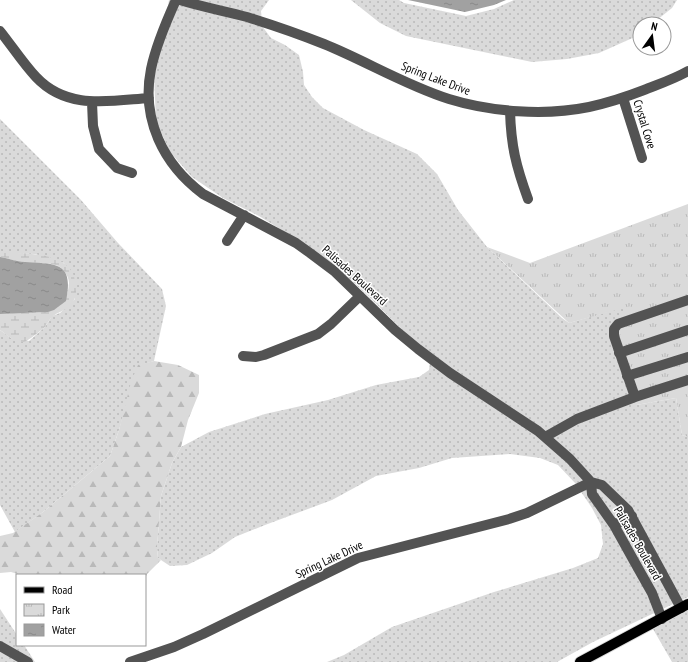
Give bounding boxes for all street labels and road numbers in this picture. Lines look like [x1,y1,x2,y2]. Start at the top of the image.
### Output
street label: Spring Lake Drive [399,58,473,98]
street label: Crystal Cove [630,98,660,150]
street label: Palisades Boulevard [319,242,391,308]
street label: Palisades Boulevard [611,504,665,582]
street label: Spring Lake Drive [293,537,365,581]

